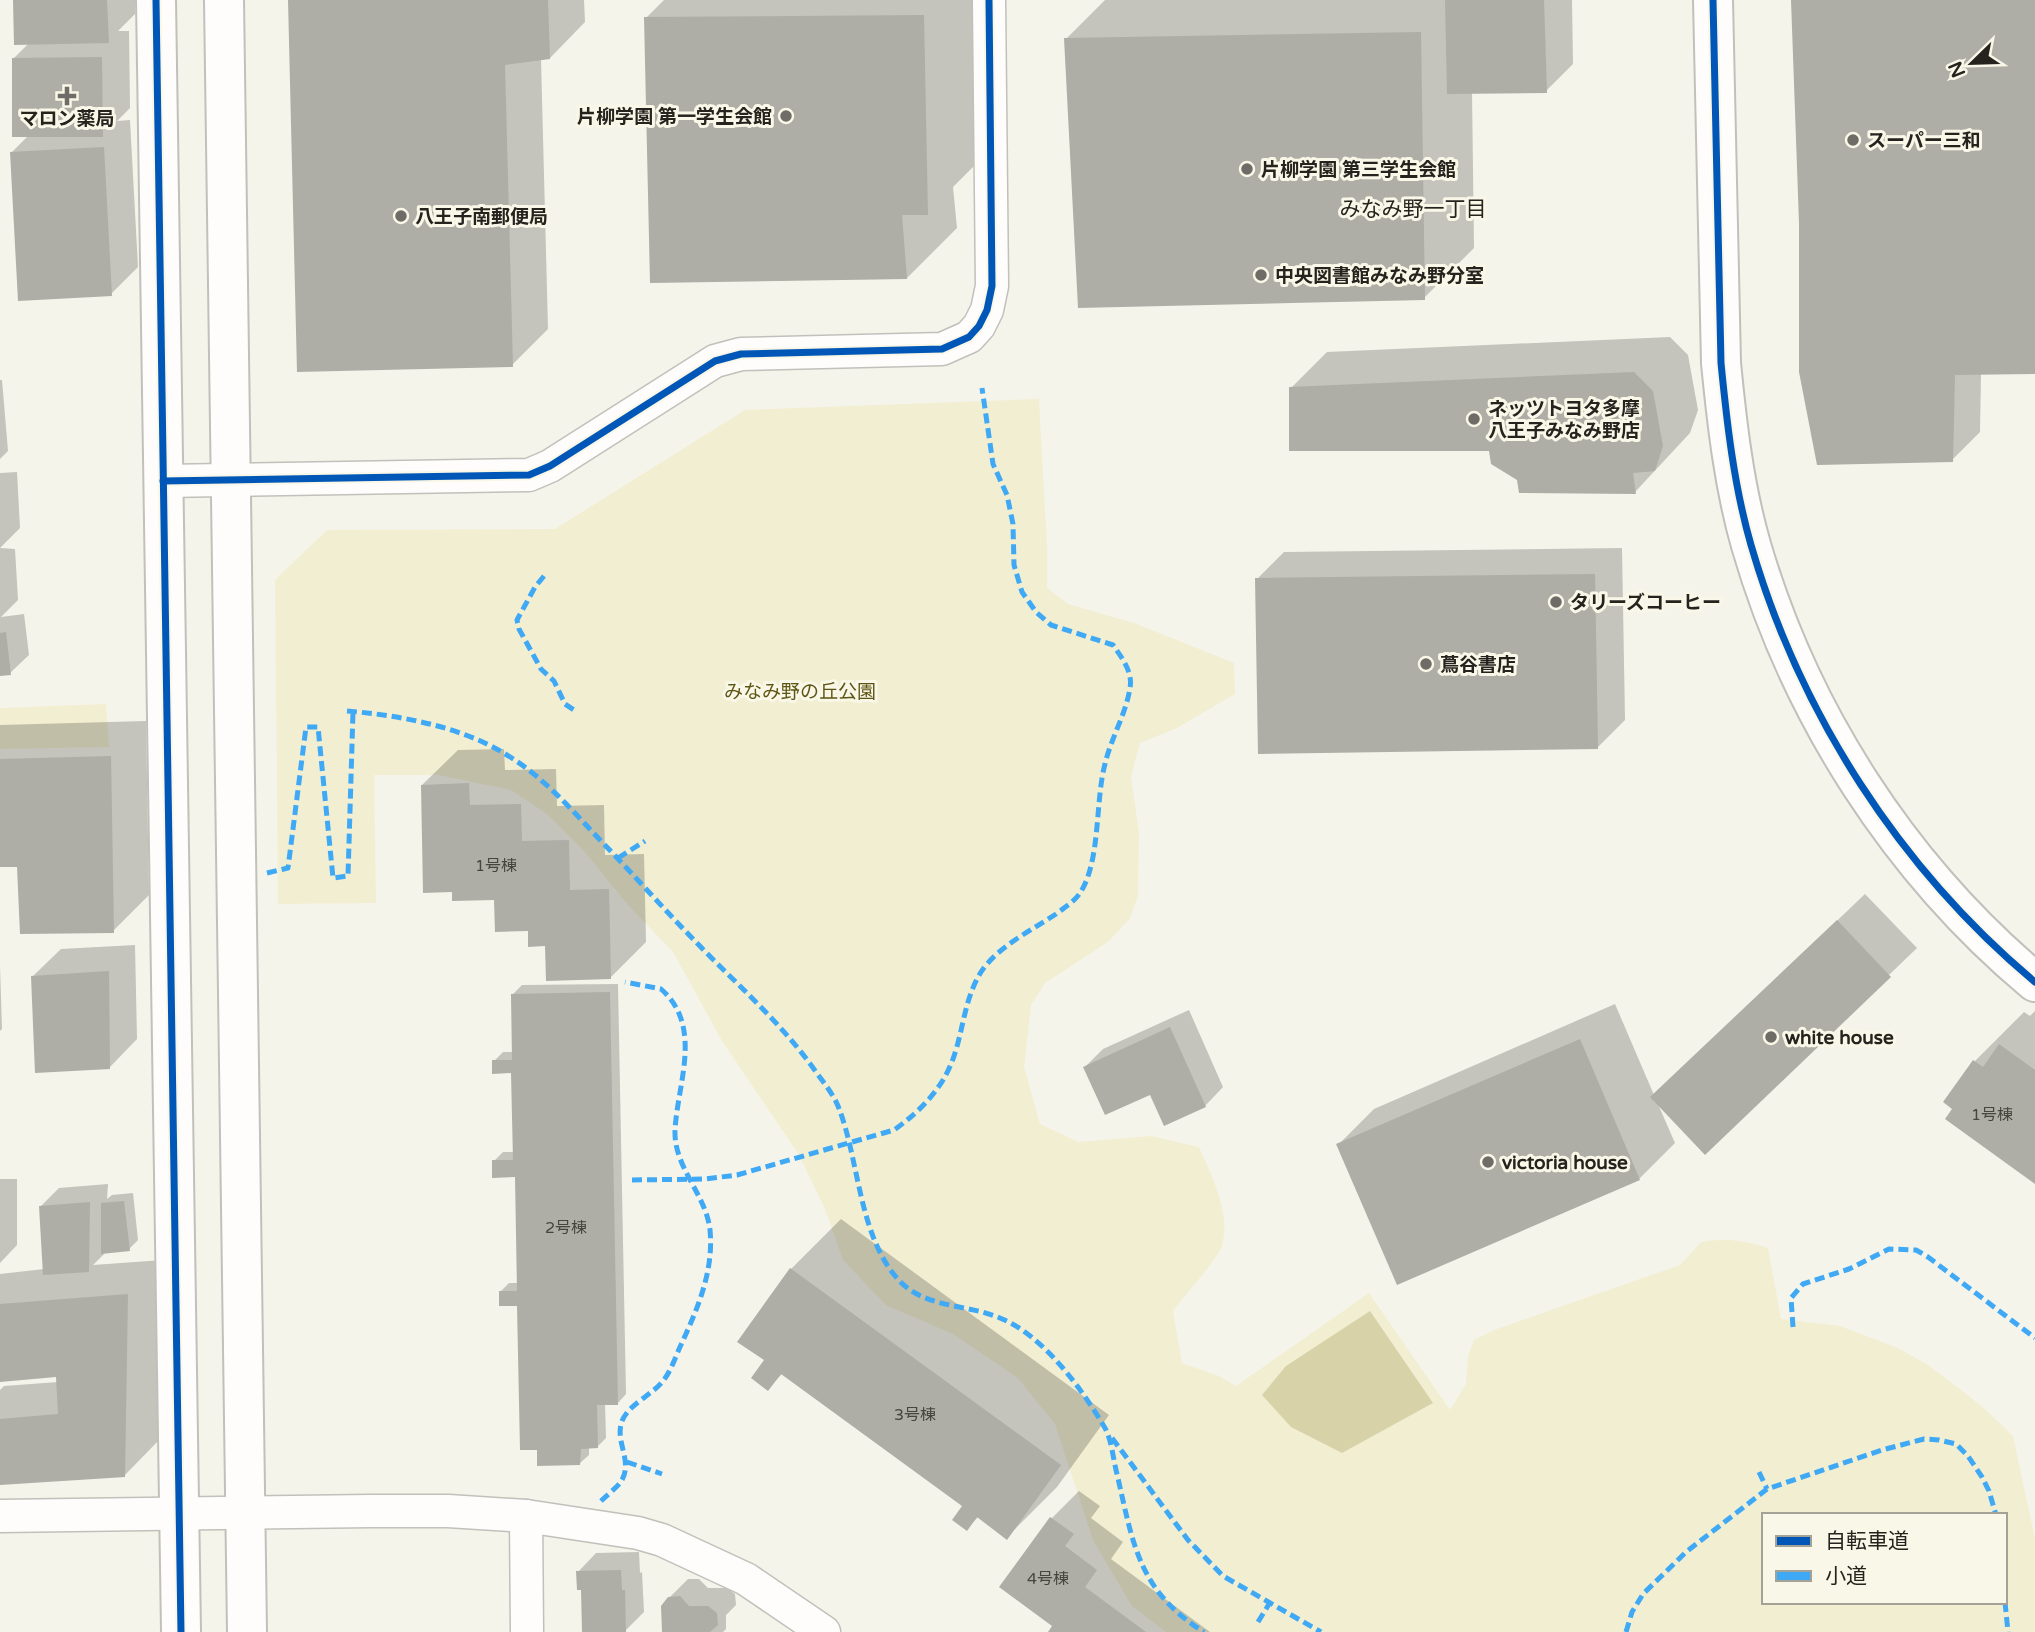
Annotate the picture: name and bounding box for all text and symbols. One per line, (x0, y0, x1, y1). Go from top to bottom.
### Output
north arrow (1937, 28, 2007, 98)
text: N (1944, 58, 1970, 81)
marker: マロン薬局 (59, 88, 75, 104)
place label: 片柳学園 第一学生会館 (577, 106, 772, 128)
place label: マロン薬局 (19, 108, 115, 130)
marker: 片柳学園 第一学生会館 (778, 108, 794, 124)
place label: スーパー三和 (1867, 130, 1981, 152)
marker: スーパー三和 (1845, 132, 1861, 148)
place label: 片柳学園 第三学生会館 (1261, 159, 1456, 181)
marker: 片柳学園 第三学生会館 (1239, 161, 1255, 177)
district label: みなみ野一丁目 (1340, 197, 1487, 222)
place label: 八王子南郵便局 (415, 206, 548, 228)
marker: 八王子南郵便局 (393, 208, 409, 224)
place label: 中央図書館みなみ野分室 (1275, 265, 1484, 287)
marker: 中央図書館みなみ野分室 (1253, 267, 1269, 283)
place label: ネッツトヨタ多摩 八王子みなみ野店 (1488, 398, 1640, 442)
marker: ネッツトヨタ多摩 八王子みなみ野店 (1466, 411, 1482, 427)
place label: タリーズコーヒー (1570, 592, 1721, 614)
marker: タリーズコーヒー (1548, 594, 1564, 610)
place label: 蔦谷書店 (1440, 654, 1516, 676)
marker: 蔦谷書店 (1418, 656, 1434, 672)
park label: みなみ野の丘公園 (724, 681, 876, 703)
house number: 1号棟 (475, 856, 517, 876)
place label: white house (1785, 1027, 1894, 1049)
marker: white house (1763, 1029, 1779, 1045)
house number: 1号棟 (1971, 1105, 2013, 1125)
place label: victoria house (1502, 1152, 1628, 1174)
marker: victoria house (1480, 1154, 1496, 1170)
house number: 2号棟 (545, 1218, 587, 1238)
house number: 3号棟 (894, 1405, 936, 1425)
legend (1762, 1513, 2007, 1604)
text: 自転車道 (1825, 1529, 1909, 1554)
text: 小道 (1825, 1564, 1867, 1589)
house number: 4号棟 (1027, 1569, 1069, 1589)

